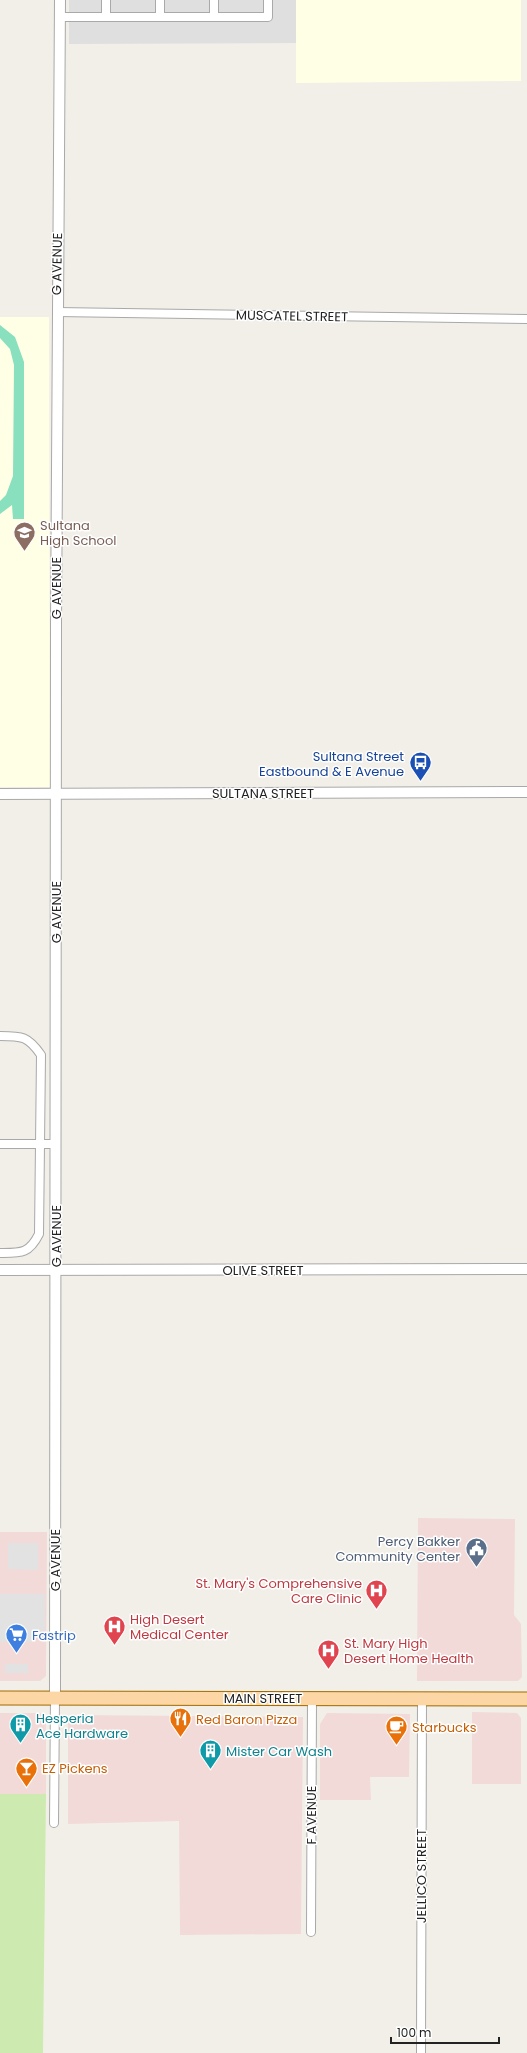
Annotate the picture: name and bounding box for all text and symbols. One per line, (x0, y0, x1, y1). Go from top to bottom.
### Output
street label: G AVENUE (47, 233, 67, 295)
street label: MUSCATEL STREET (236, 306, 348, 326)
place label: Sultana High School (40, 516, 116, 550)
school or university icon: Sultana High School (12, 519, 38, 552)
street label: G AVENUE (47, 557, 66, 619)
place label: Sultana Street Eastbound & E Avenue (259, 747, 404, 781)
bus stop icon: Sultana Street Eastbound & E Avenue (407, 750, 433, 783)
street label: SULTANA STREET (212, 784, 314, 803)
street label: G AVENUE (47, 881, 66, 943)
street label: G AVENUE (47, 1205, 66, 1267)
street label: OLIVE STREET (223, 1261, 303, 1280)
street label: G AVENUE (46, 1529, 65, 1591)
place label: Percy Bakker Community Center (335, 1532, 460, 1566)
public building icon: Percy Bakker Community Center (463, 1535, 489, 1568)
place label: St. Mary's Comprehensive Care Clinic (195, 1574, 362, 1608)
hospital icon: St. Mary's Comprehensive Care Clinic (364, 1577, 390, 1610)
place label: High Desert Medical Center (130, 1610, 229, 1644)
hospital icon: High Desert Medical Center (102, 1613, 128, 1646)
supermarket icon: Fastrip (3, 1622, 29, 1655)
place label: Fastrip (32, 1626, 76, 1645)
place label: St. Mary High Desert Home Health (344, 1634, 473, 1668)
hospital icon: St. Mary High Desert Home Health (315, 1637, 341, 1670)
street label: MAIN STREET (224, 1689, 302, 1708)
restaurant icon: Red Baron Pizza (167, 1706, 193, 1739)
place label: Hesperia Ace Hardware (36, 1709, 128, 1743)
place label: Red Baron Pizza (196, 1710, 297, 1729)
building icon: Hesperia Ace Hardware (7, 1712, 33, 1745)
cafe icon: Starbucks (383, 1714, 409, 1747)
place label: Starbucks (412, 1718, 477, 1737)
building icon: Mister Car Wash (197, 1738, 223, 1771)
place label: Mister Car Wash (226, 1742, 332, 1761)
bar icon: EZ Pickens (13, 1755, 39, 1788)
place label: EZ Pickens (42, 1759, 108, 1778)
street label: F AVENUE (302, 1786, 321, 1844)
street label: JELLICO STREET (412, 1829, 431, 1923)
scale bar (391, 2019, 499, 2045)
text: 100 m (397, 2024, 431, 2041)

